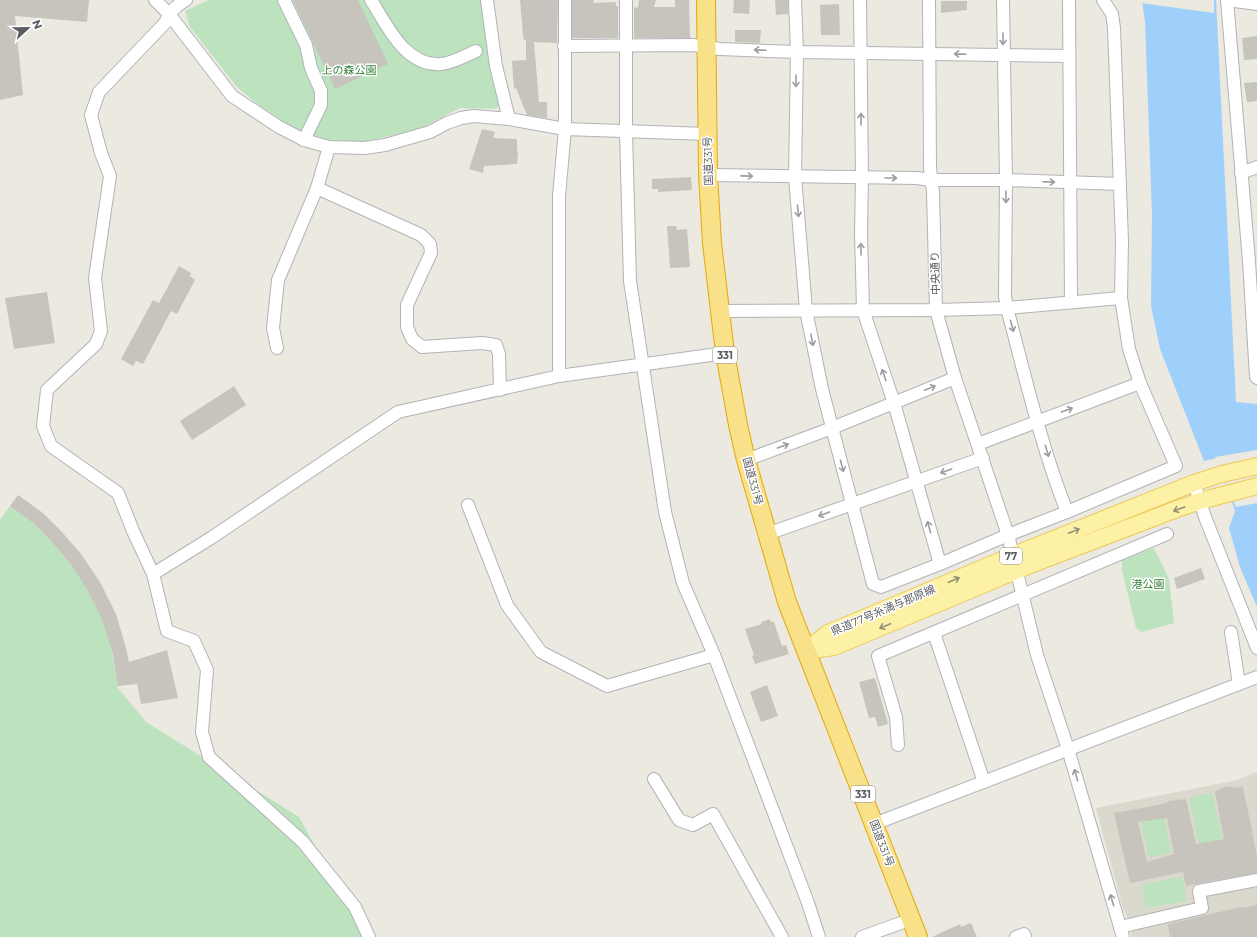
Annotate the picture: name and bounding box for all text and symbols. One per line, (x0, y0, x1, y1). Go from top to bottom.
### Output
north arrow (8, 8, 48, 48)
text: N (29, 18, 45, 31)
one-way arrow (999, 32, 1007, 45)
one-way arrow (754, 46, 767, 54)
one-way arrow (954, 51, 967, 58)
park label: 上の森公園 (322, 63, 377, 77)
one-way arrow (792, 74, 800, 87)
one-way arrow (857, 113, 865, 126)
street label: 国道331号 (700, 136, 716, 186)
one-way arrow (740, 172, 753, 180)
one-way arrow (884, 174, 897, 182)
one-way arrow (1042, 178, 1055, 186)
one-way arrow (1002, 190, 1010, 203)
one-way arrow (794, 204, 801, 217)
one-way arrow (858, 243, 865, 256)
street label: 中央通り (928, 251, 942, 295)
one-way arrow (1008, 319, 1016, 332)
one-way arrow (808, 333, 816, 346)
road number: 331 (713, 347, 737, 363)
one-way arrow (880, 369, 888, 381)
one-way arrow (923, 384, 935, 392)
one-way arrow (1060, 406, 1072, 414)
one-way arrow (776, 442, 789, 449)
one-way arrow (1044, 445, 1051, 458)
street label: 国道331号 (740, 455, 766, 507)
one-way arrow (839, 460, 846, 473)
one-way arrow (940, 468, 953, 475)
one-way arrow (1173, 505, 1185, 513)
one-way arrow (817, 511, 830, 518)
one-way arrow (925, 520, 932, 533)
one-way arrow (1068, 526, 1080, 534)
road number: 77 (1000, 548, 1022, 564)
one-way arrow (948, 576, 960, 584)
park label: 港公園 (1132, 577, 1165, 591)
street label: 県道77号糸満与那原線 (829, 582, 937, 638)
one-way arrow (879, 623, 891, 630)
one-way arrow (1072, 768, 1079, 781)
road number: 331 (851, 786, 875, 802)
street label: 国道331号 (867, 817, 897, 869)
one-way arrow (1108, 893, 1115, 906)

